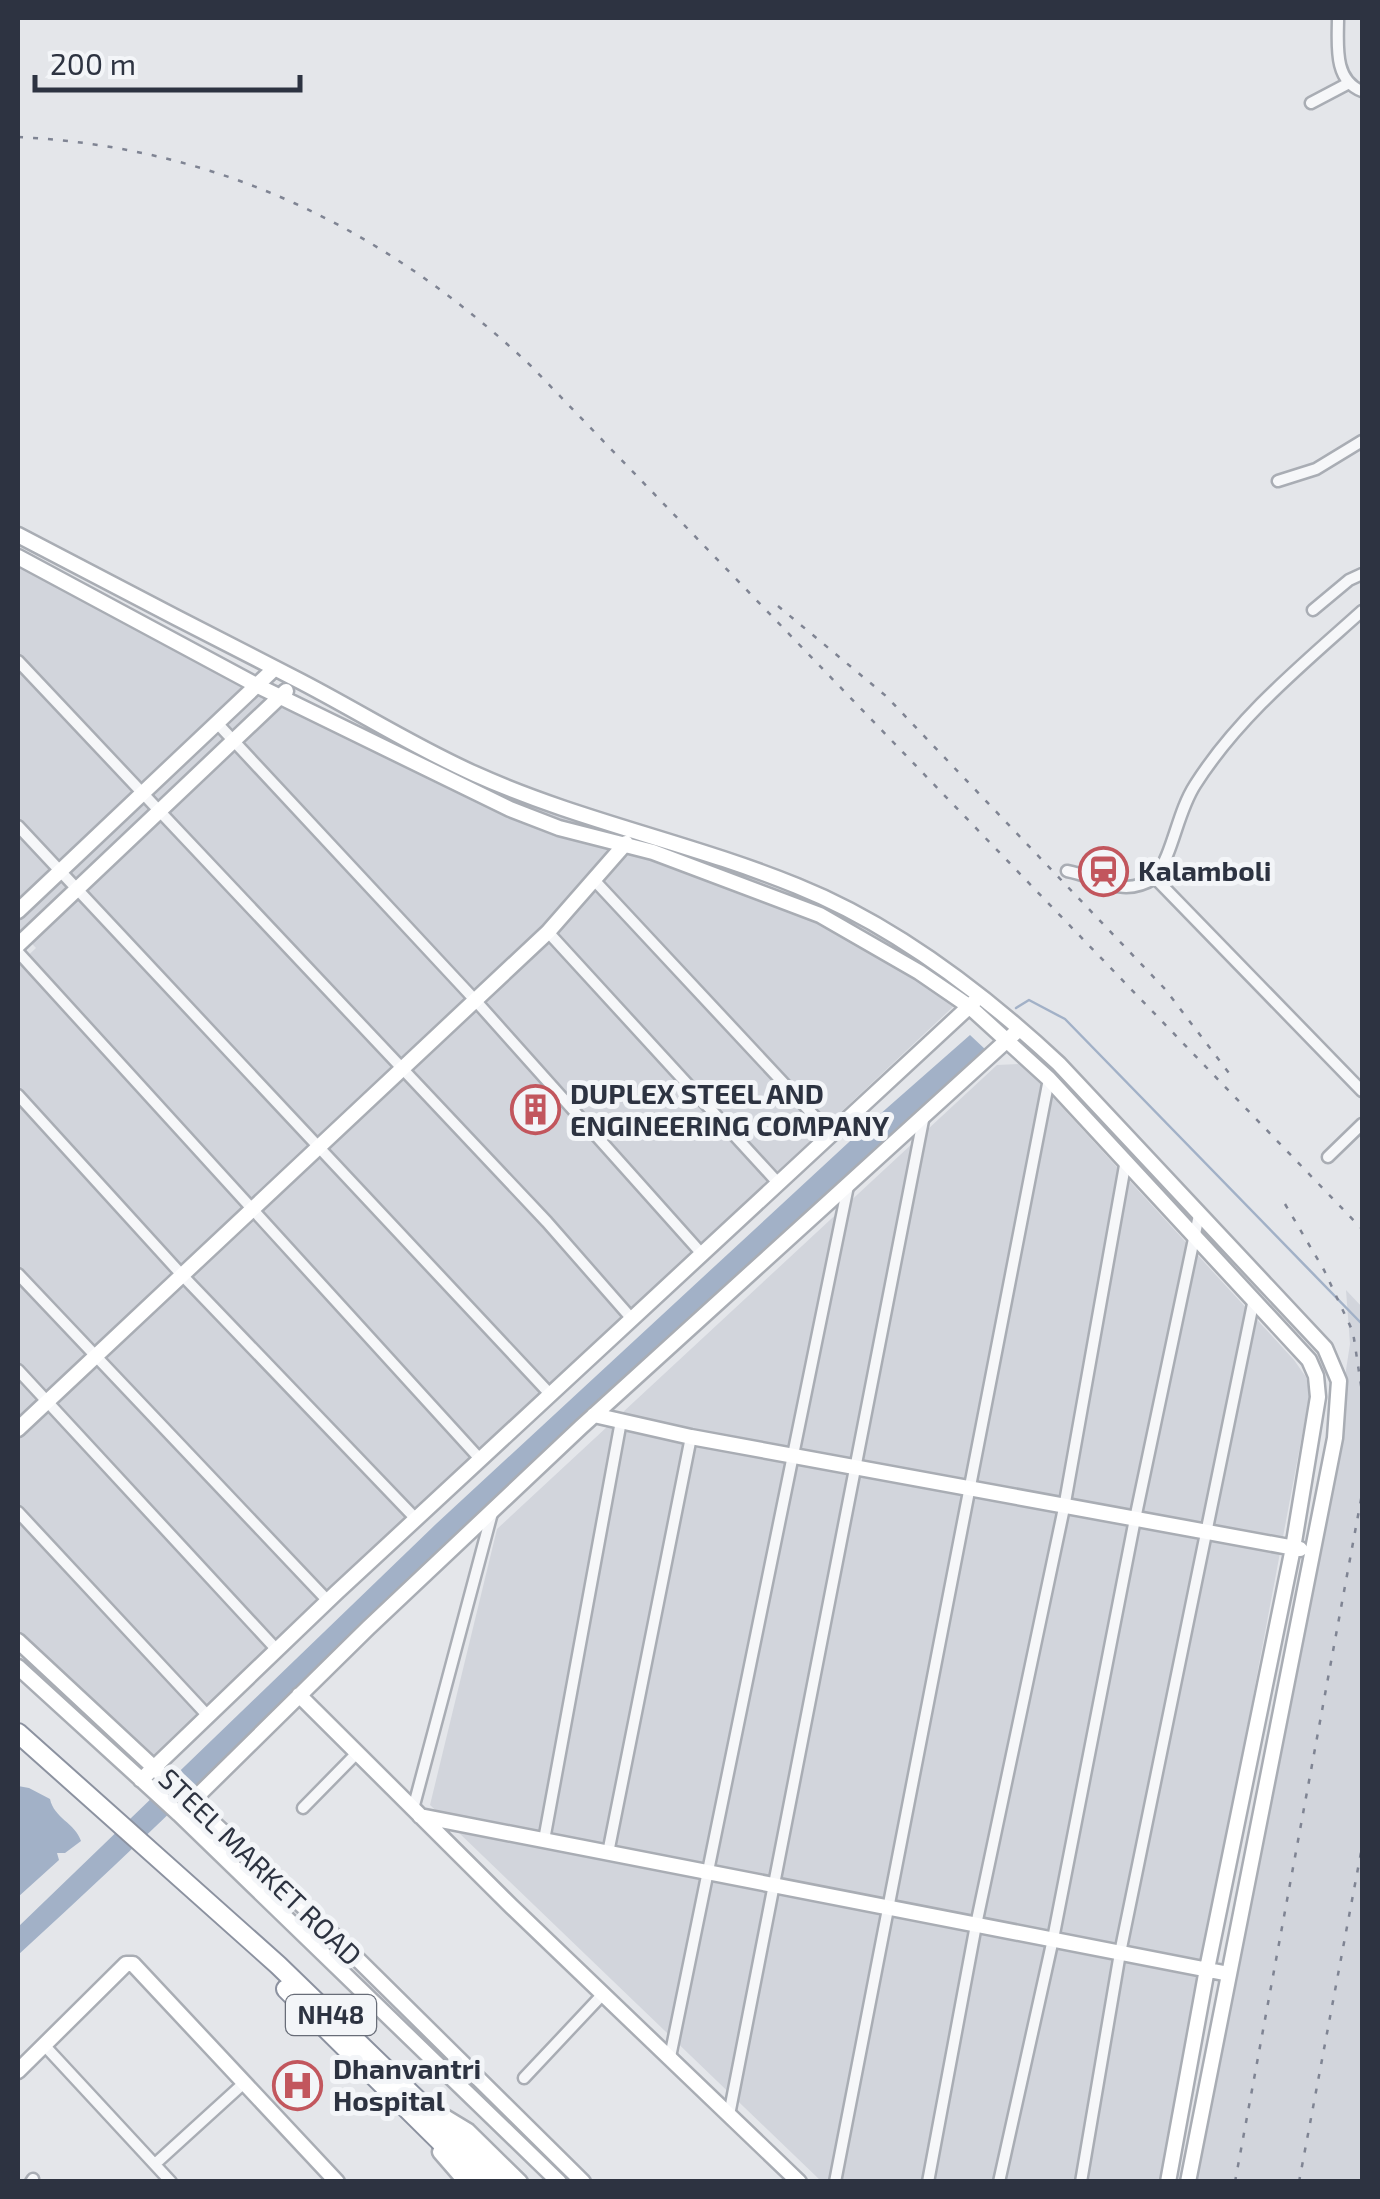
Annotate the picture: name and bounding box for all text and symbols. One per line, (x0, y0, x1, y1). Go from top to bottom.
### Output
scale bar (35, 30, 300, 92)
text: 200 m (50, 45, 136, 81)
station icon: Kalamboli (1077, 845, 1129, 897)
place label: Kalamboli (1138, 853, 1272, 887)
place label: DUPLEX STEEL AND ENGINEERING COMPANY (570, 1076, 890, 1142)
building icon: DUPLEX STEEL AND ENGINEERING COMPANY (509, 1084, 561, 1136)
street label: STEEL MARKET ROAD (152, 1761, 369, 1972)
road number: NH48 (286, 1995, 376, 2035)
place label: Dhanvantri Hospital (333, 2051, 481, 2117)
hospital icon: Dhanvantri Hospital (272, 2059, 324, 2111)

